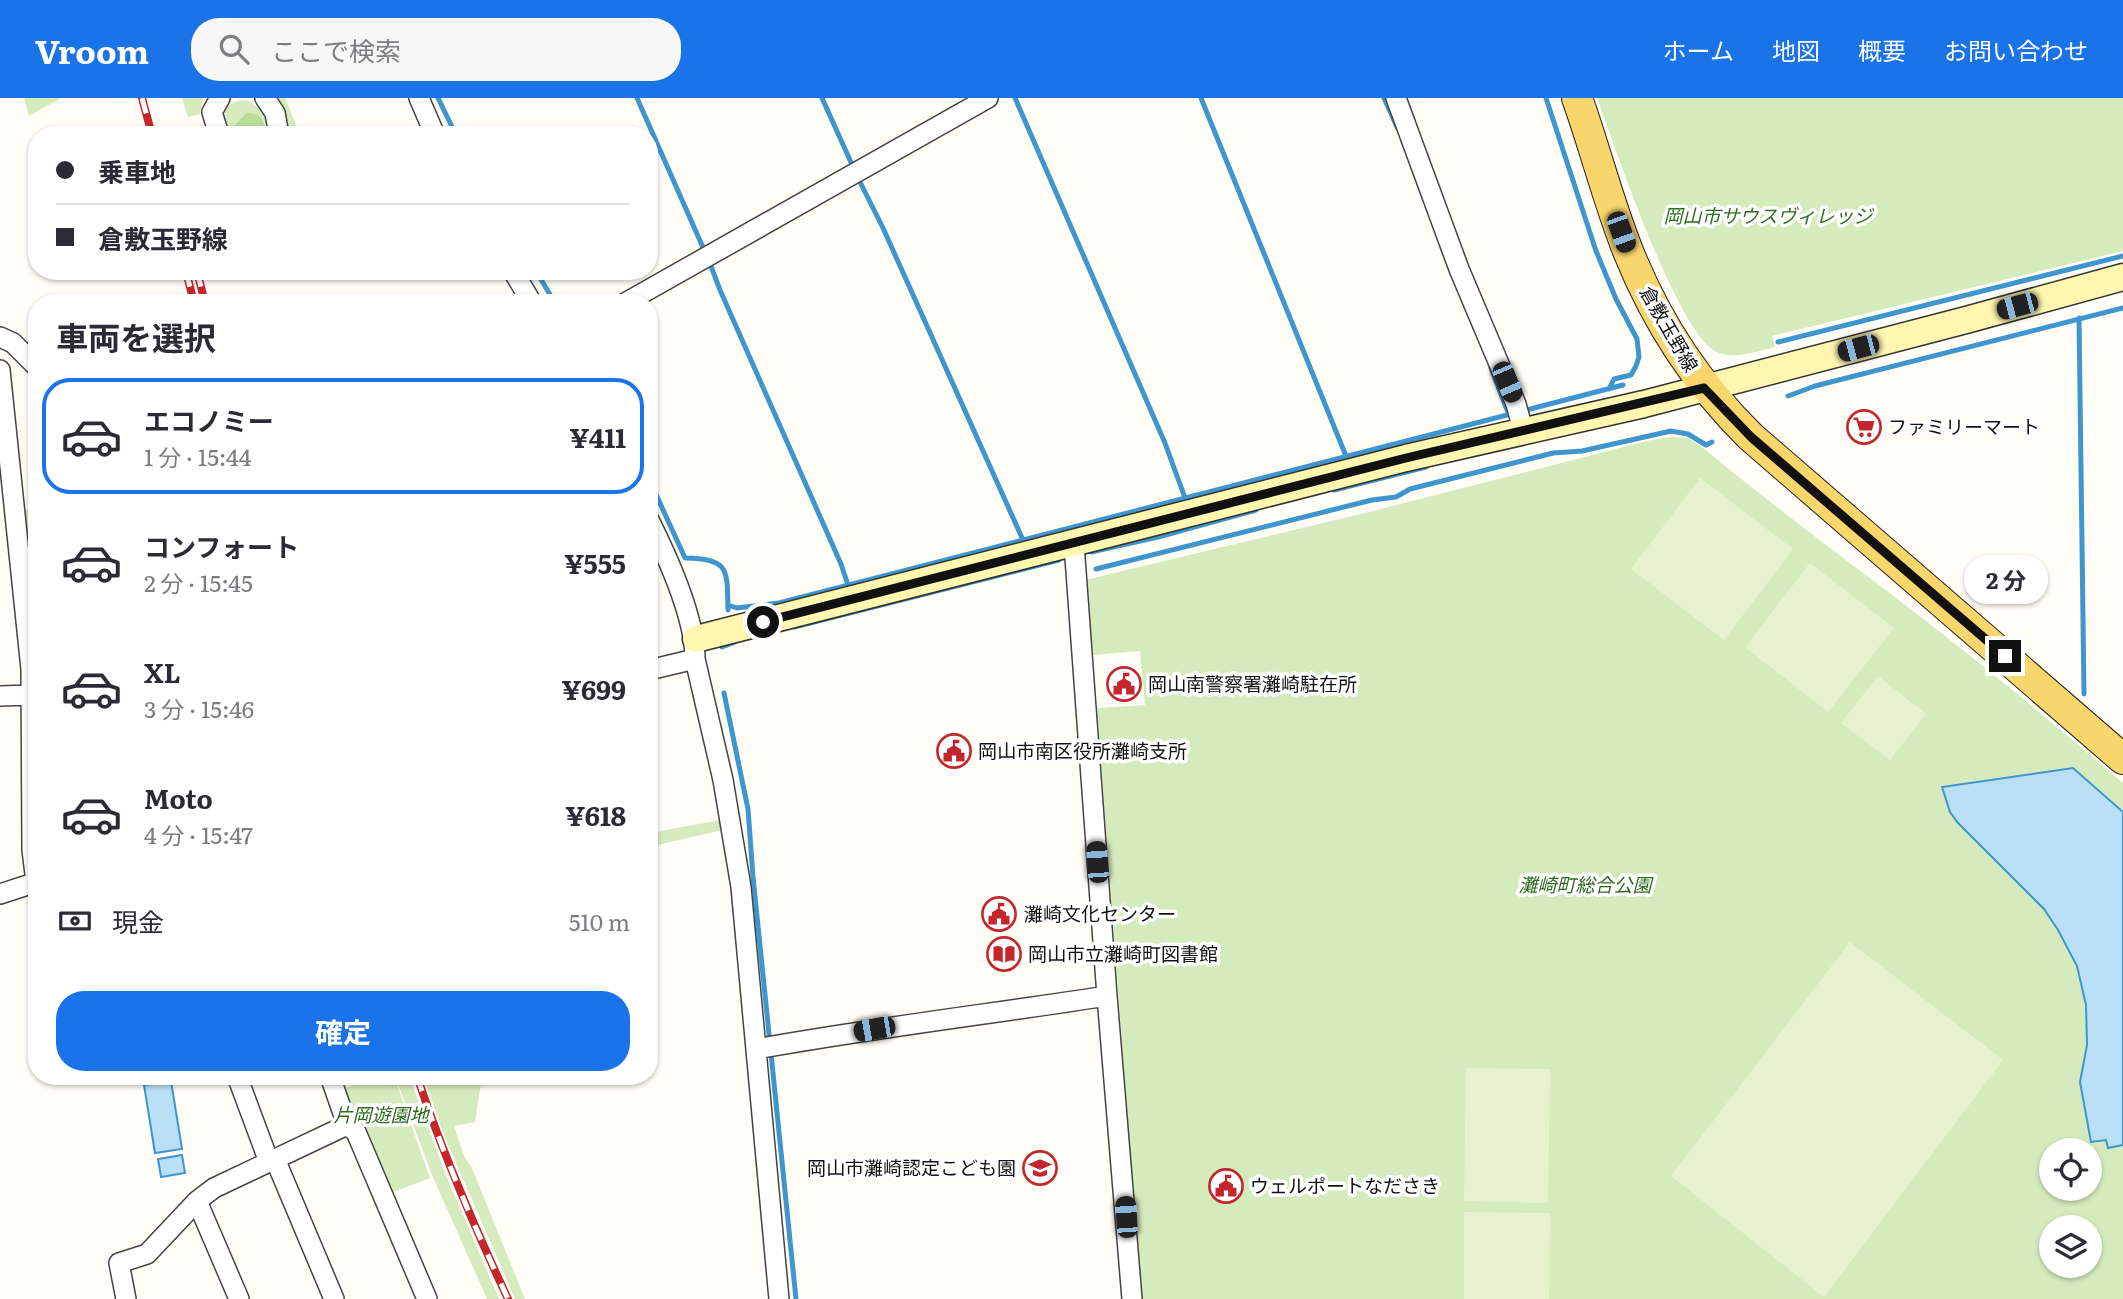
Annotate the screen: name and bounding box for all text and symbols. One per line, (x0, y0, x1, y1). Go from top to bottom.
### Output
search box (191, 18, 681, 81)
text: Vroom (35, 25, 149, 74)
icon: search (215, 30, 253, 68)
text: ここで検索 (271, 30, 401, 69)
text: ホーム (1663, 32, 1734, 67)
text: 地図 (1772, 32, 1820, 67)
text: 概要 (1858, 32, 1906, 67)
text: お問い合わせ (1944, 32, 2088, 67)
text: 乗車地 (98, 151, 176, 190)
park label: 岡山市サウスヴィレッジ (1663, 201, 1874, 229)
car (1604, 209, 1639, 255)
text: 倉敷玉野線 (98, 218, 228, 257)
street label: 倉敷玉野線 (1634, 280, 1706, 377)
car (1994, 290, 2041, 322)
text: 車両を選択 (56, 312, 216, 360)
car (1835, 332, 1882, 364)
car (1490, 359, 1525, 405)
text: エコノミー (144, 400, 274, 439)
icon: car (60, 405, 123, 468)
supermarket icon: ファミリーマート (1845, 408, 1883, 446)
place label: ファミリーマート (1888, 412, 2040, 440)
text: ¥411 (569, 417, 626, 456)
text: 1 分 · 15:44 (144, 439, 251, 473)
text: コンフォート (144, 526, 299, 565)
icon: car (60, 531, 123, 594)
text: ¥555 (564, 543, 626, 582)
callout: 2 分 (1963, 554, 2047, 603)
text: 2 分 (1986, 562, 2026, 596)
text: 2 分 · 15:45 (144, 565, 253, 599)
route start (747, 606, 779, 638)
route end (1989, 640, 2021, 672)
text: XL (144, 652, 181, 691)
icon: car (60, 657, 123, 720)
public building icon: 岡山南警察署灘崎駐在所 (1105, 665, 1143, 703)
text: ¥699 (562, 669, 626, 708)
place label: 岡山南警察署灘崎駐在所 (1148, 669, 1357, 697)
text: 3 分 · 15:46 (144, 691, 254, 725)
public building icon: 岡山市南区役所灘崎支所 (935, 732, 973, 770)
place label: 岡山市南区役所灘崎支所 (978, 736, 1187, 764)
text: Moto (144, 778, 213, 817)
icon: car (60, 783, 123, 846)
text: ¥618 (565, 795, 626, 834)
text: 4 分 · 15:47 (144, 817, 253, 851)
car (1086, 840, 1109, 884)
park label: 灘崎町総合公園 (1518, 870, 1654, 898)
public building icon: 灘崎文化センター (980, 895, 1018, 933)
place label: 灘崎文化センター (1024, 899, 1176, 927)
text: 現金 (112, 901, 164, 940)
icon: cash (56, 902, 94, 940)
text: 510 m (569, 904, 630, 938)
library icon: 岡山市立灘崎町図書館 (985, 935, 1023, 973)
place label: 岡山市立灘崎町図書館 (1028, 939, 1218, 967)
button: 確定 (56, 991, 630, 1071)
car (852, 1015, 897, 1043)
park label: 片岡遊園地 (333, 1100, 430, 1128)
map controls (2039, 1138, 2102, 1278)
button: locate (2039, 1138, 2102, 1201)
school or university icon: 岡山市灘崎認定こども園 (1021, 1149, 1059, 1187)
place label: 岡山市灘崎認定こども園 (807, 1153, 1016, 1181)
public building icon: ウェルポートなださき (1207, 1167, 1245, 1205)
place label: ウェルポートなださき (1250, 1171, 1440, 1199)
car (1115, 1195, 1138, 1239)
button: layers (2039, 1215, 2102, 1278)

